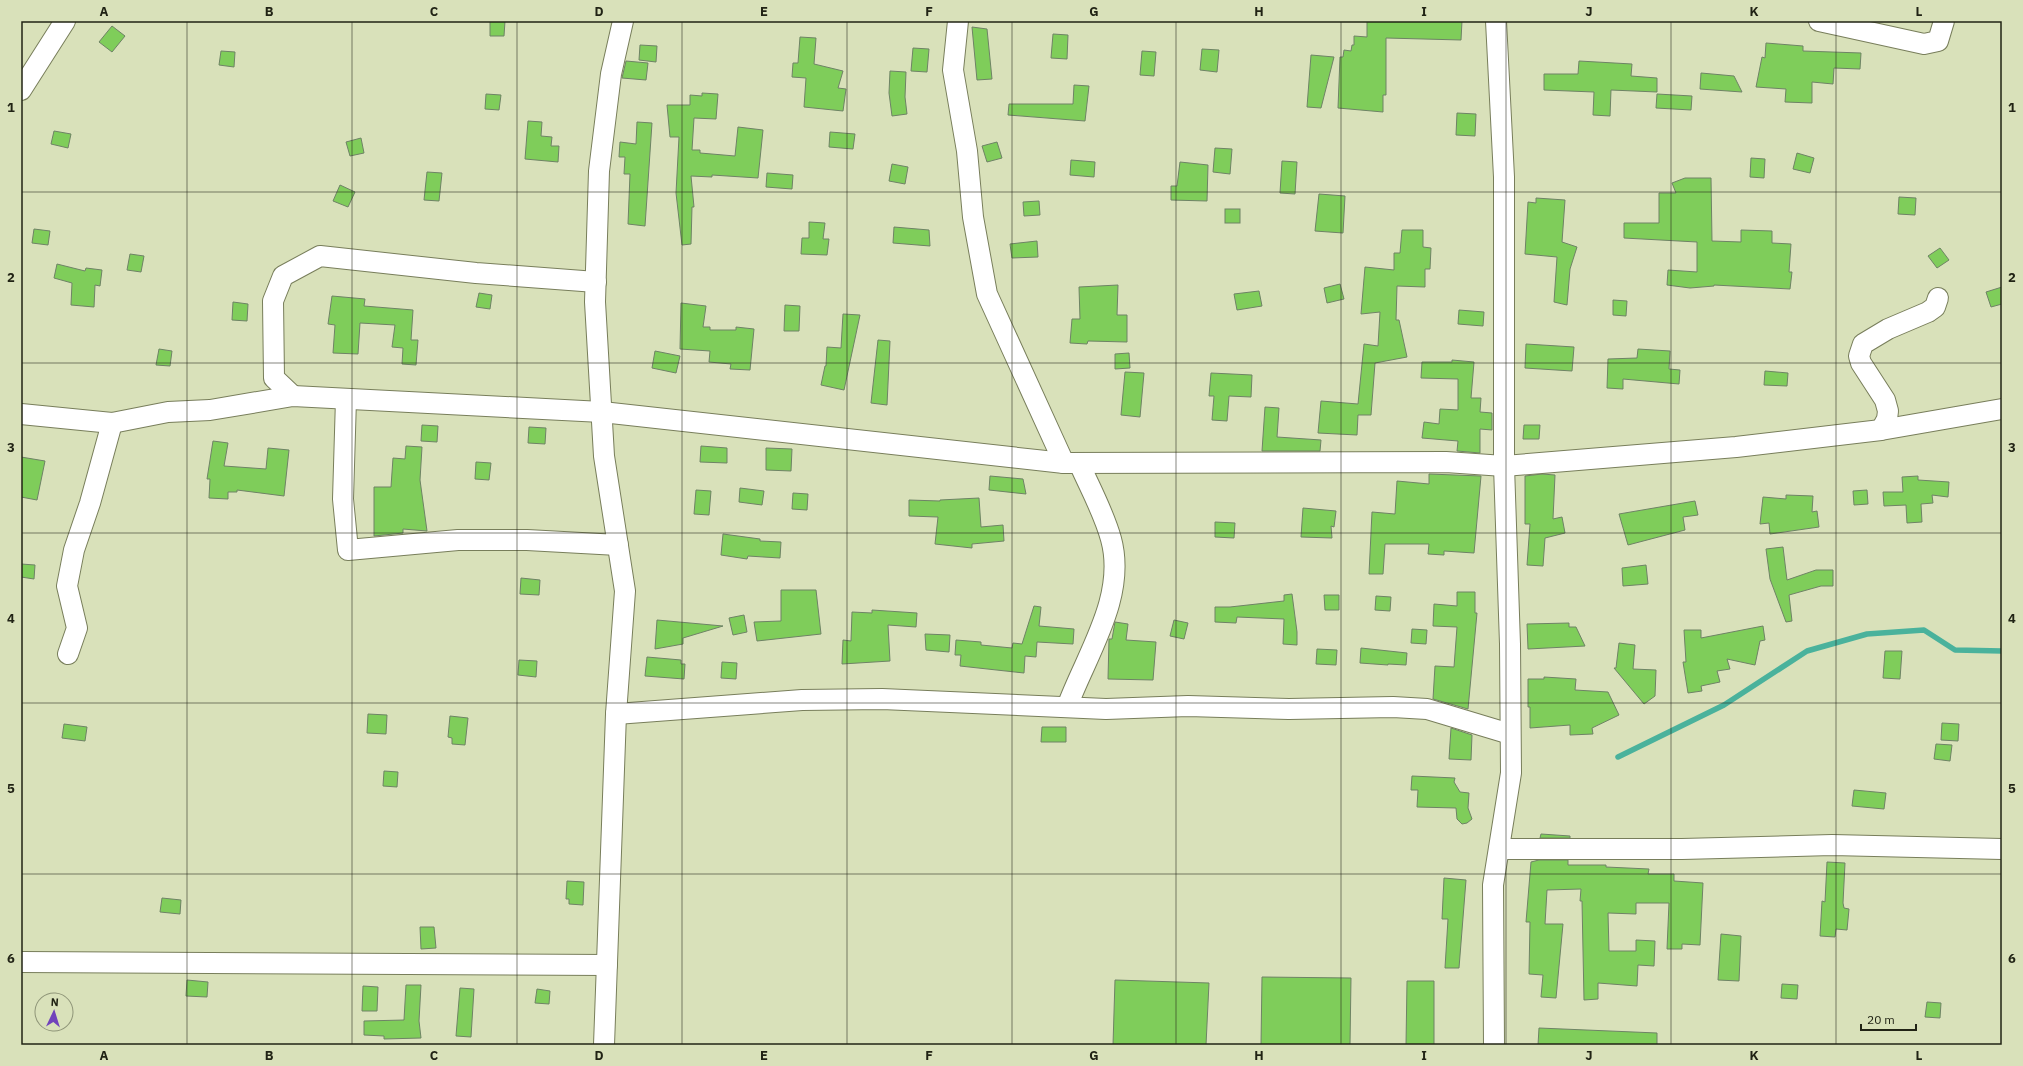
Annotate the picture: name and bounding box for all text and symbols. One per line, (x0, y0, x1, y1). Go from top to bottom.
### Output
text: A (100, 3, 109, 20)
text: B (265, 3, 274, 20)
text: C (430, 3, 439, 20)
text: D (594, 3, 604, 20)
text: E (760, 3, 768, 20)
text: F (925, 3, 933, 20)
text: G (1089, 3, 1099, 20)
text: H (1254, 3, 1264, 20)
text: I (1421, 3, 1427, 20)
text: J (1585, 3, 1593, 20)
text: K (1749, 3, 1759, 20)
text: L (1916, 3, 1923, 20)
text: 1 (7, 99, 15, 116)
text: 1 (2008, 99, 2016, 116)
text: 2 (7, 269, 15, 286)
text: 2 (2008, 269, 2016, 286)
text: 3 (7, 439, 15, 456)
text: 3 (2008, 439, 2016, 456)
text: 4 (7, 610, 15, 627)
text: 4 (2008, 610, 2016, 627)
text: 5 (7, 780, 15, 797)
text: 5 (2008, 780, 2016, 797)
text: 6 (7, 950, 15, 967)
text: 6 (2008, 950, 2016, 967)
north arrow (34, 992, 74, 1032)
text: N (50, 995, 59, 1009)
scale bar (1861, 1006, 1916, 1032)
text: 20 m (1867, 1012, 1895, 1027)
text: A (100, 1047, 109, 1064)
text: B (265, 1047, 274, 1064)
text: C (430, 1047, 439, 1064)
text: D (594, 1047, 604, 1064)
text: E (760, 1047, 768, 1064)
text: F (925, 1047, 933, 1064)
text: G (1089, 1047, 1099, 1064)
text: H (1254, 1047, 1264, 1064)
text: I (1421, 1047, 1427, 1064)
text: J (1585, 1047, 1593, 1064)
text: K (1749, 1047, 1759, 1064)
text: L (1916, 1047, 1923, 1064)

